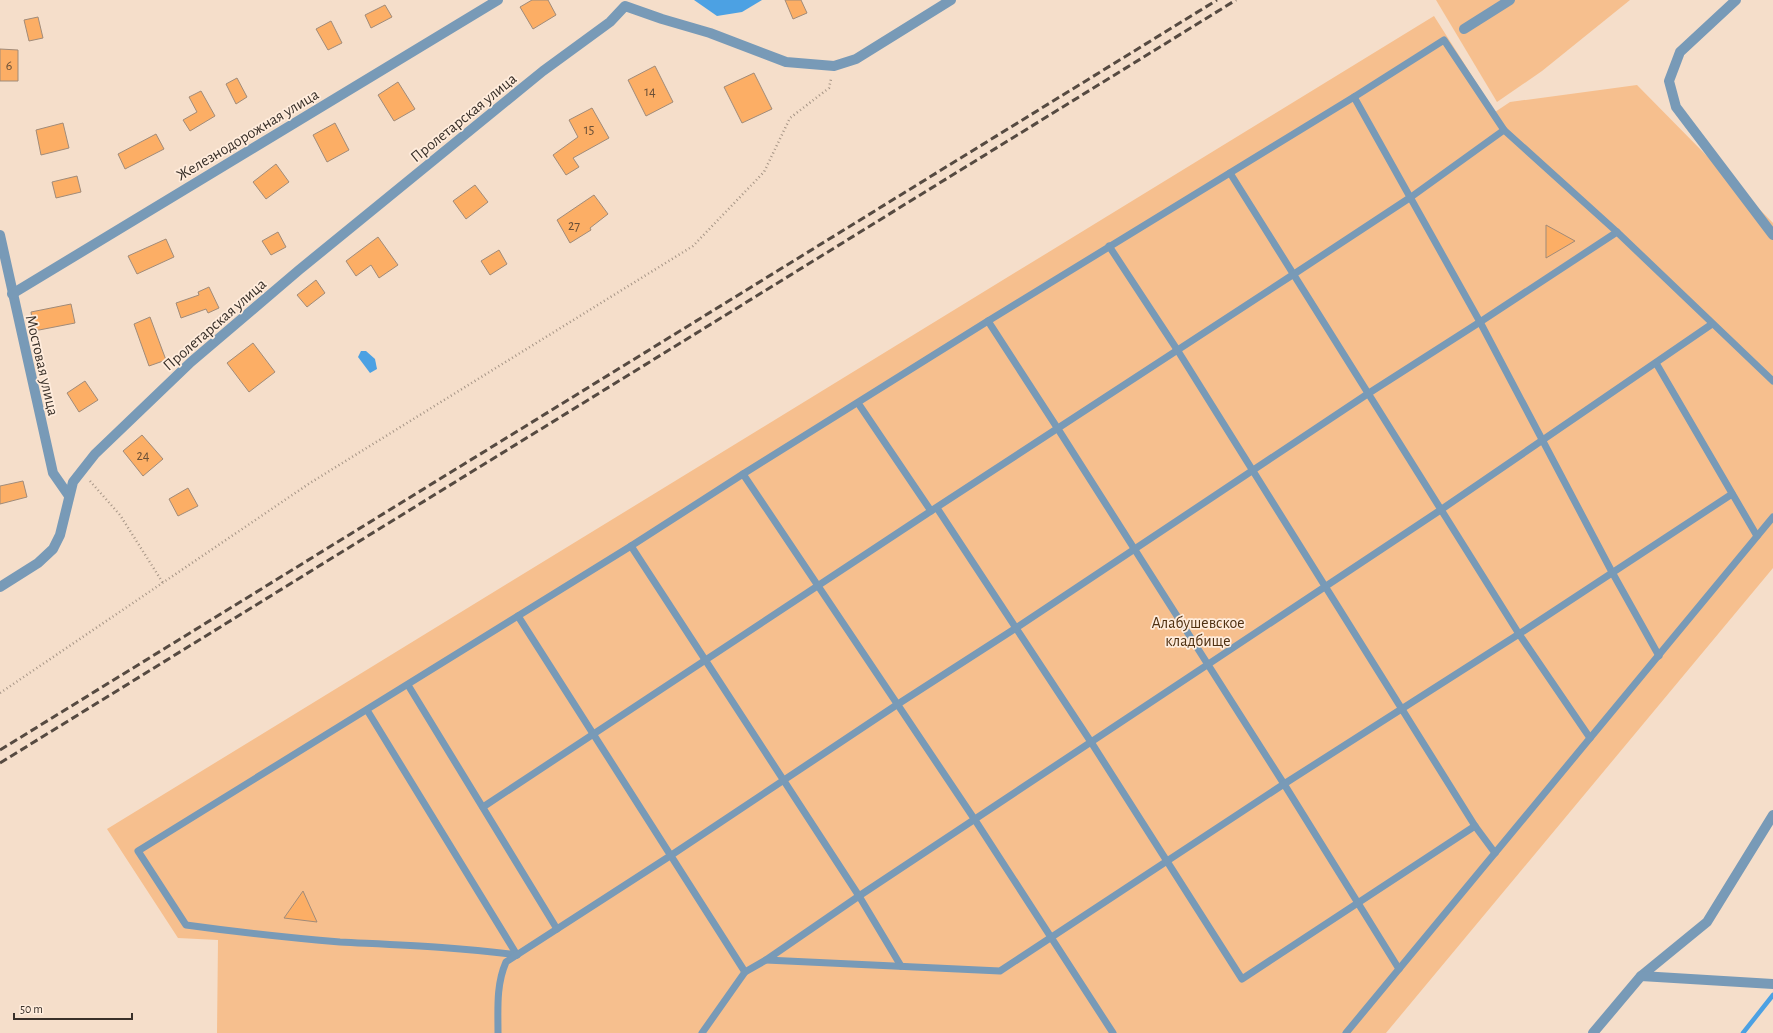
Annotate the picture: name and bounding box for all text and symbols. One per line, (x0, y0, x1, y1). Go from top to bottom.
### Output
house number: 6 (6, 59, 12, 73)
street label: Пролетарская улица (408, 70, 520, 166)
house number: 14 (644, 85, 656, 99)
street label: Железнодорожная улица (174, 86, 322, 185)
house number: 15 (584, 123, 594, 137)
house number: 27 (568, 219, 580, 233)
street label: Пролетарская улица (160, 276, 270, 375)
street label: Мостовая улица (22, 313, 61, 417)
house number: 24 (136, 449, 150, 463)
park label: Алабушевское кладбище (1151, 615, 1245, 649)
scale bar (14, 995, 132, 1021)
text: 50 m (20, 1003, 43, 1015)

